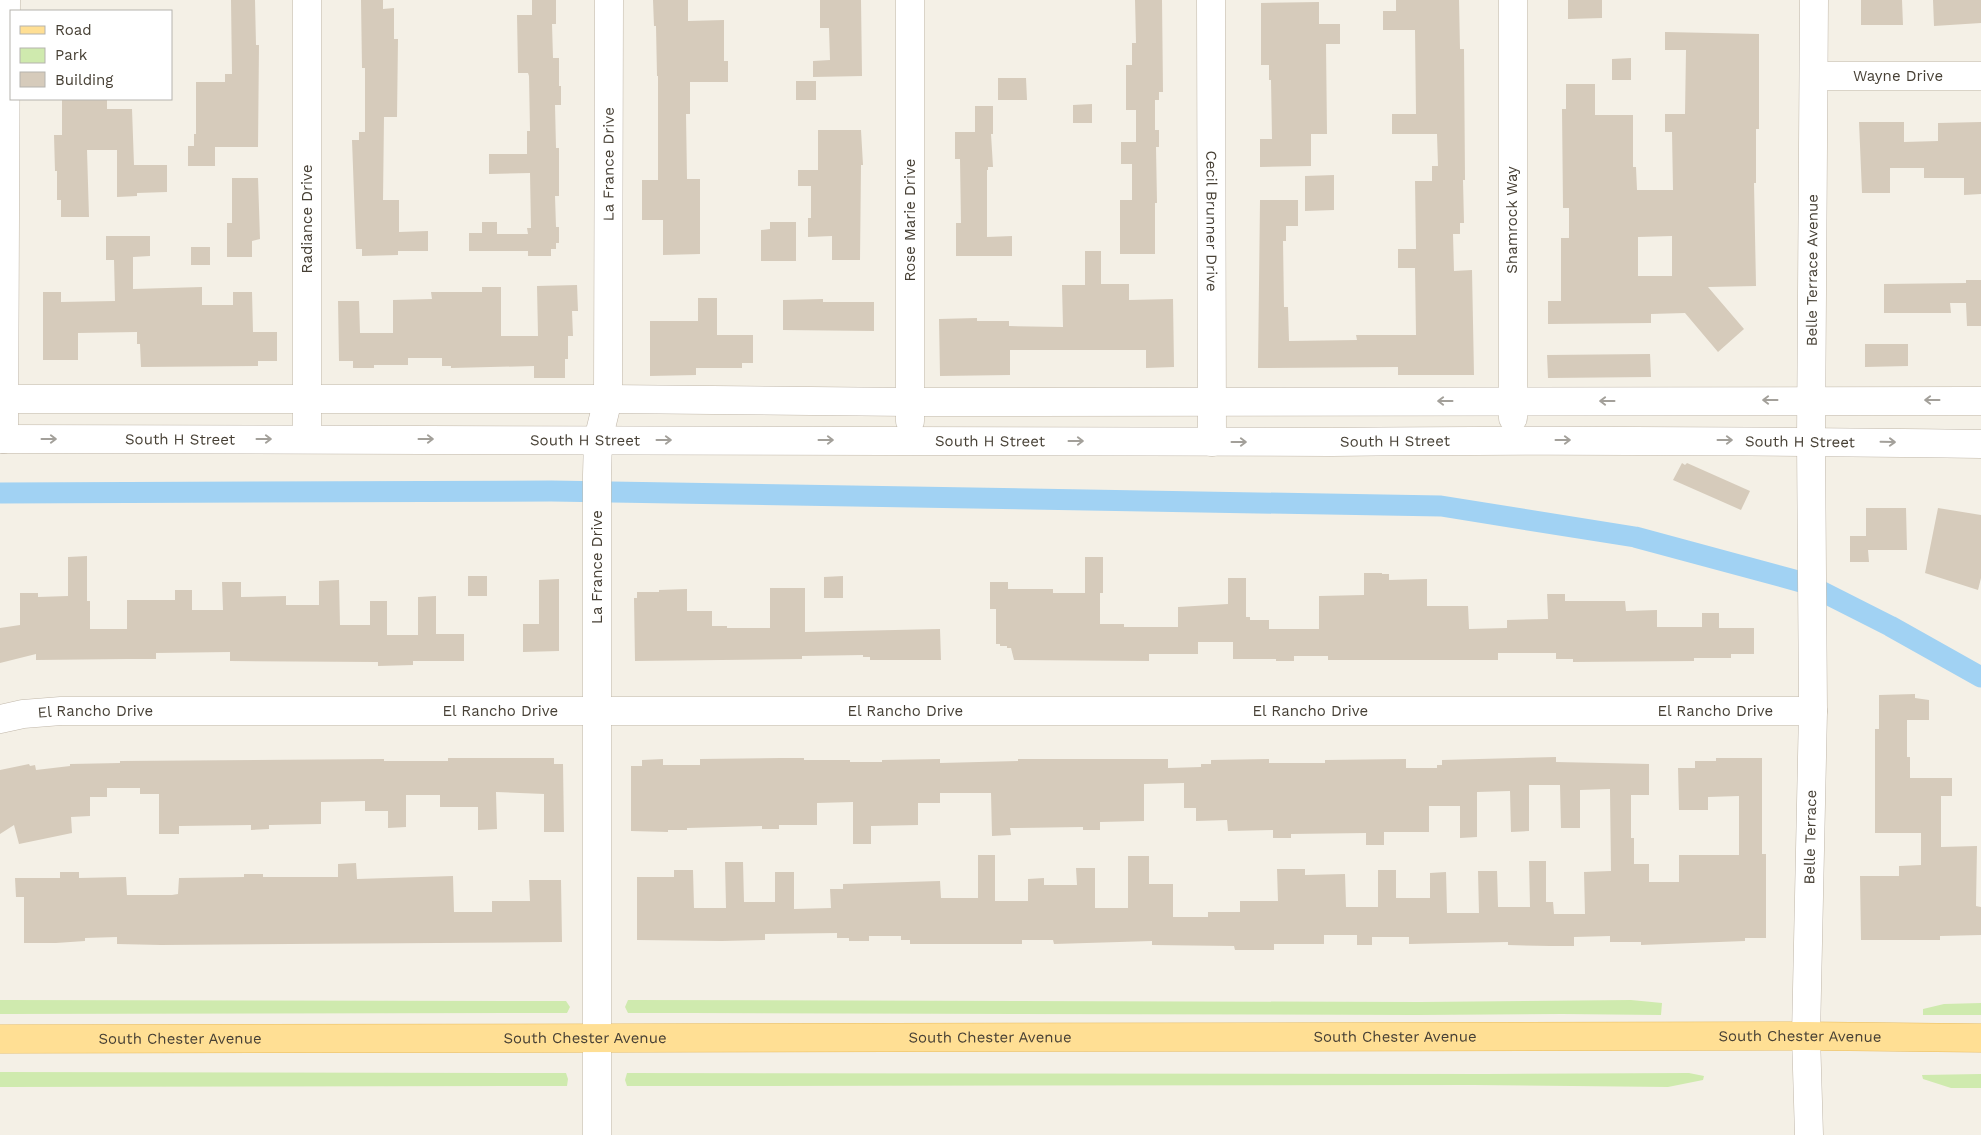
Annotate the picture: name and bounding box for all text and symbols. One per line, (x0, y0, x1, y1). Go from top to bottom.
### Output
legend (10, 10, 172, 100)
text: Road (55, 21, 92, 39)
text: Park (55, 46, 88, 64)
street label: Wayne Drive (1853, 67, 1943, 85)
text: Building (55, 71, 113, 89)
street label: La France Drive (599, 107, 618, 221)
street label: Cecil Brunner Drive (1202, 150, 1221, 292)
street label: Rose Marie Drive (901, 159, 919, 281)
street label: Radiance Drive (298, 164, 316, 274)
street label: Shamrock Way (1503, 166, 1521, 274)
street label: Belle Terrace Avenue (1803, 194, 1822, 346)
one-way arrow (1762, 395, 1778, 405)
one-way arrow (1437, 396, 1454, 406)
one-way arrow (1600, 396, 1616, 406)
one-way arrow (1925, 396, 1941, 405)
street label: South H Street (125, 430, 236, 449)
street label: South H Street (530, 431, 641, 449)
street label: South H Street (935, 432, 1046, 450)
street label: South H Street (1340, 432, 1451, 451)
street label: South H Street (1745, 432, 1856, 451)
one-way arrow (40, 434, 56, 444)
one-way arrow (255, 434, 271, 444)
one-way arrow (418, 434, 434, 444)
one-way arrow (656, 435, 672, 445)
one-way arrow (818, 435, 834, 445)
one-way arrow (1554, 435, 1570, 445)
one-way arrow (1716, 435, 1733, 445)
one-way arrow (1068, 436, 1084, 446)
one-way arrow (1230, 437, 1247, 447)
one-way arrow (1879, 437, 1895, 447)
street label: La France Drive (588, 510, 606, 624)
street label: El Rancho Drive (37, 702, 153, 722)
street label: El Rancho Drive (442, 702, 558, 720)
street label: El Rancho Drive (847, 702, 963, 720)
street label: El Rancho Drive (1252, 702, 1368, 720)
street label: El Rancho Drive (1657, 702, 1773, 720)
street label: Belle Terrace (1800, 790, 1820, 885)
street label: South Chester Avenue (1718, 1027, 1882, 1046)
street label: South Chester Avenue (908, 1028, 1072, 1046)
street label: South Chester Avenue (1313, 1028, 1477, 1046)
street label: South Chester Avenue (503, 1029, 667, 1047)
street label: South Chester Avenue (98, 1030, 262, 1048)

